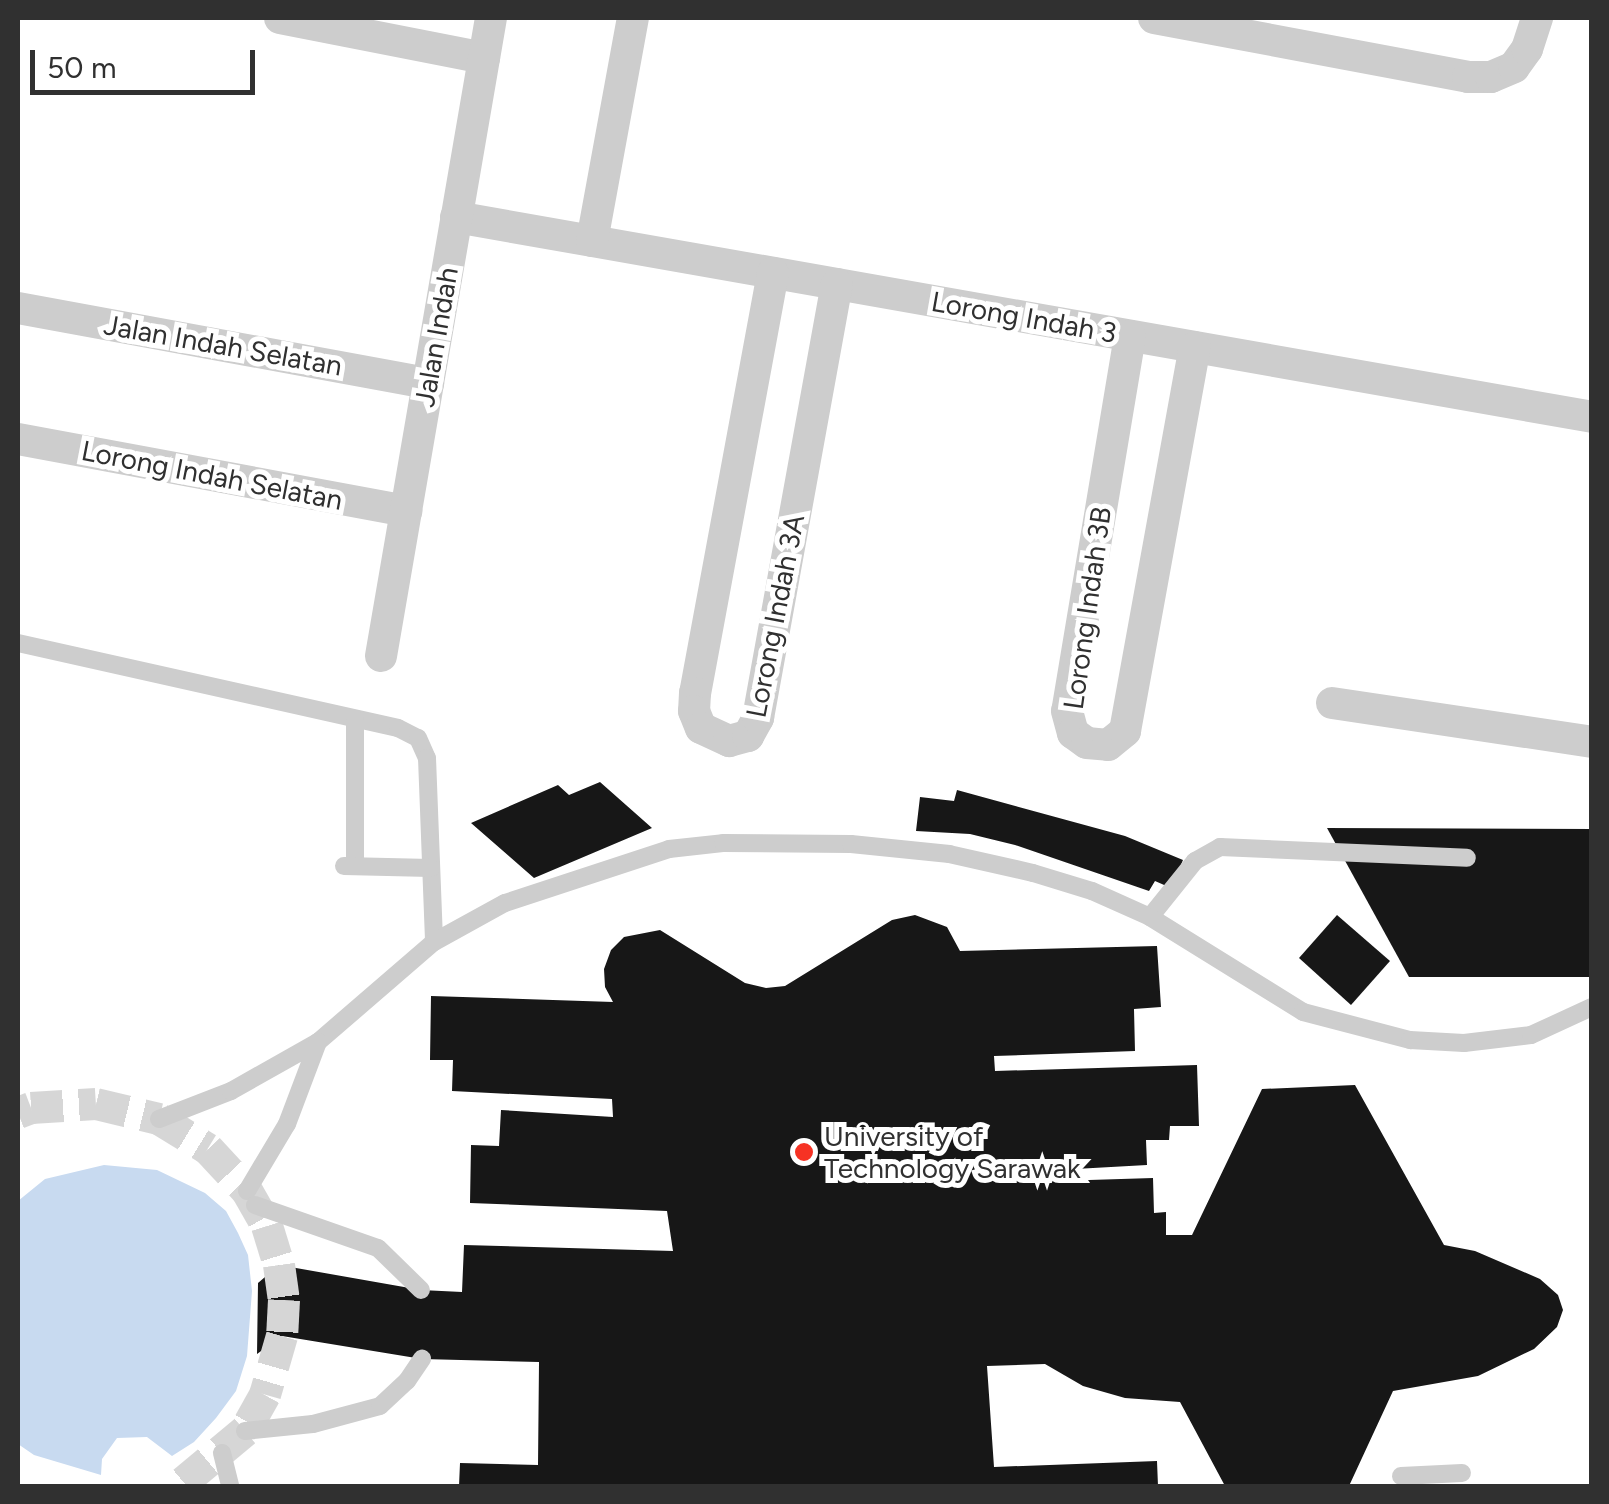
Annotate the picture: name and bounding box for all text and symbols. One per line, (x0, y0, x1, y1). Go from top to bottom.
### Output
scale bar (35, 30, 260, 92)
text: 50 m (47, 49, 116, 86)
street label: Jalan Indah (407, 265, 465, 409)
street label: Lorong Indah 3 (929, 284, 1119, 350)
street label: Jalan Indah Selatan (101, 307, 345, 383)
street label: Lorong Indah Selatan (79, 433, 345, 517)
street label: Lorong Indah 3B (1056, 505, 1118, 711)
street label: Lorong Indah 3A (739, 512, 811, 720)
place label: University of Technology Sarawak (824, 1119, 1081, 1185)
marker: University of Technology Sarawak (793, 1141, 815, 1163)

